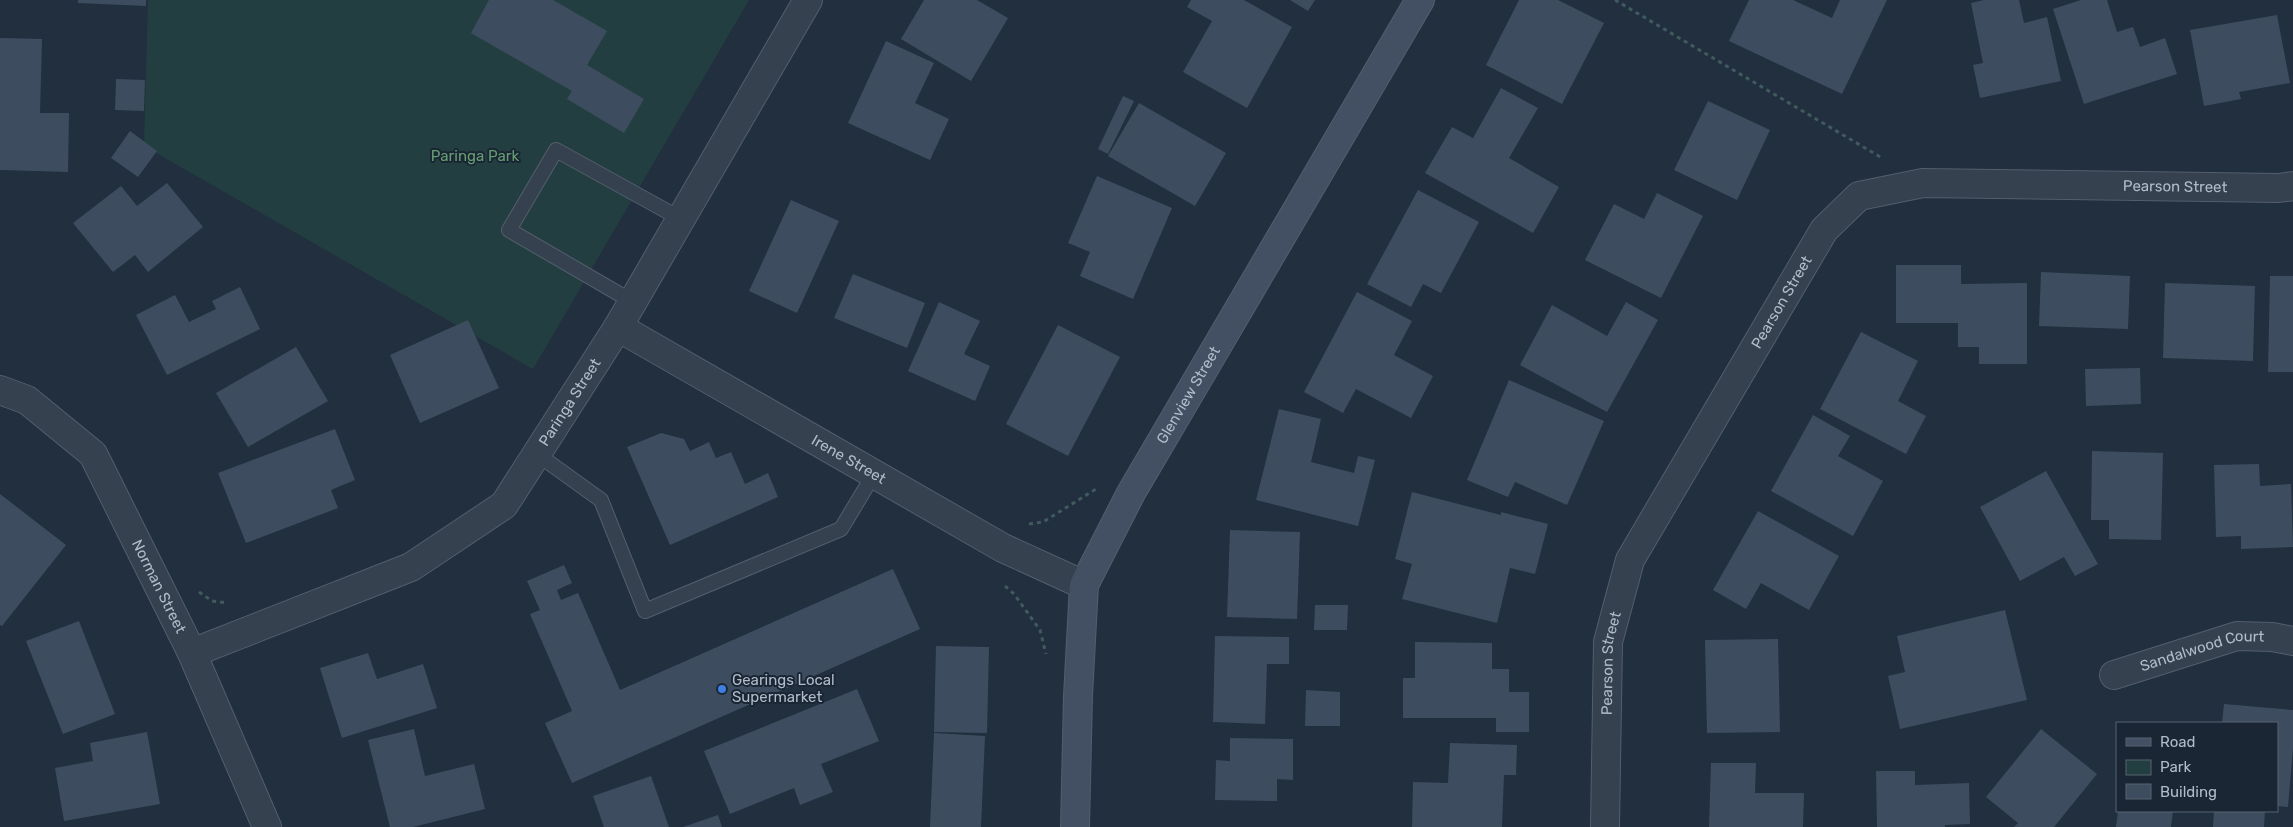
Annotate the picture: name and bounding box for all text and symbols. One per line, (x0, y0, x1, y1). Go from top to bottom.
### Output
park label: Paringa Park (431, 147, 519, 165)
street label: Pearson Street (2123, 177, 2228, 196)
street label: Pearson Street (1747, 253, 1816, 352)
street label: Glenview Street (1153, 343, 1224, 447)
street label: Paringa Street (535, 355, 605, 450)
street label: Irene Street (808, 431, 889, 488)
street label: Norman Street (128, 537, 190, 636)
street label: Pearson Street (1598, 609, 1625, 715)
street label: Sandalwood Court (2138, 627, 2265, 675)
place label: Gearings Local Supermarket (732, 671, 835, 706)
marker: Gearings Local Supermarket (716, 683, 728, 695)
legend (2116, 722, 2278, 812)
text: Road (2160, 733, 2196, 751)
text: Park (2160, 758, 2191, 776)
text: Building (2160, 783, 2217, 801)

